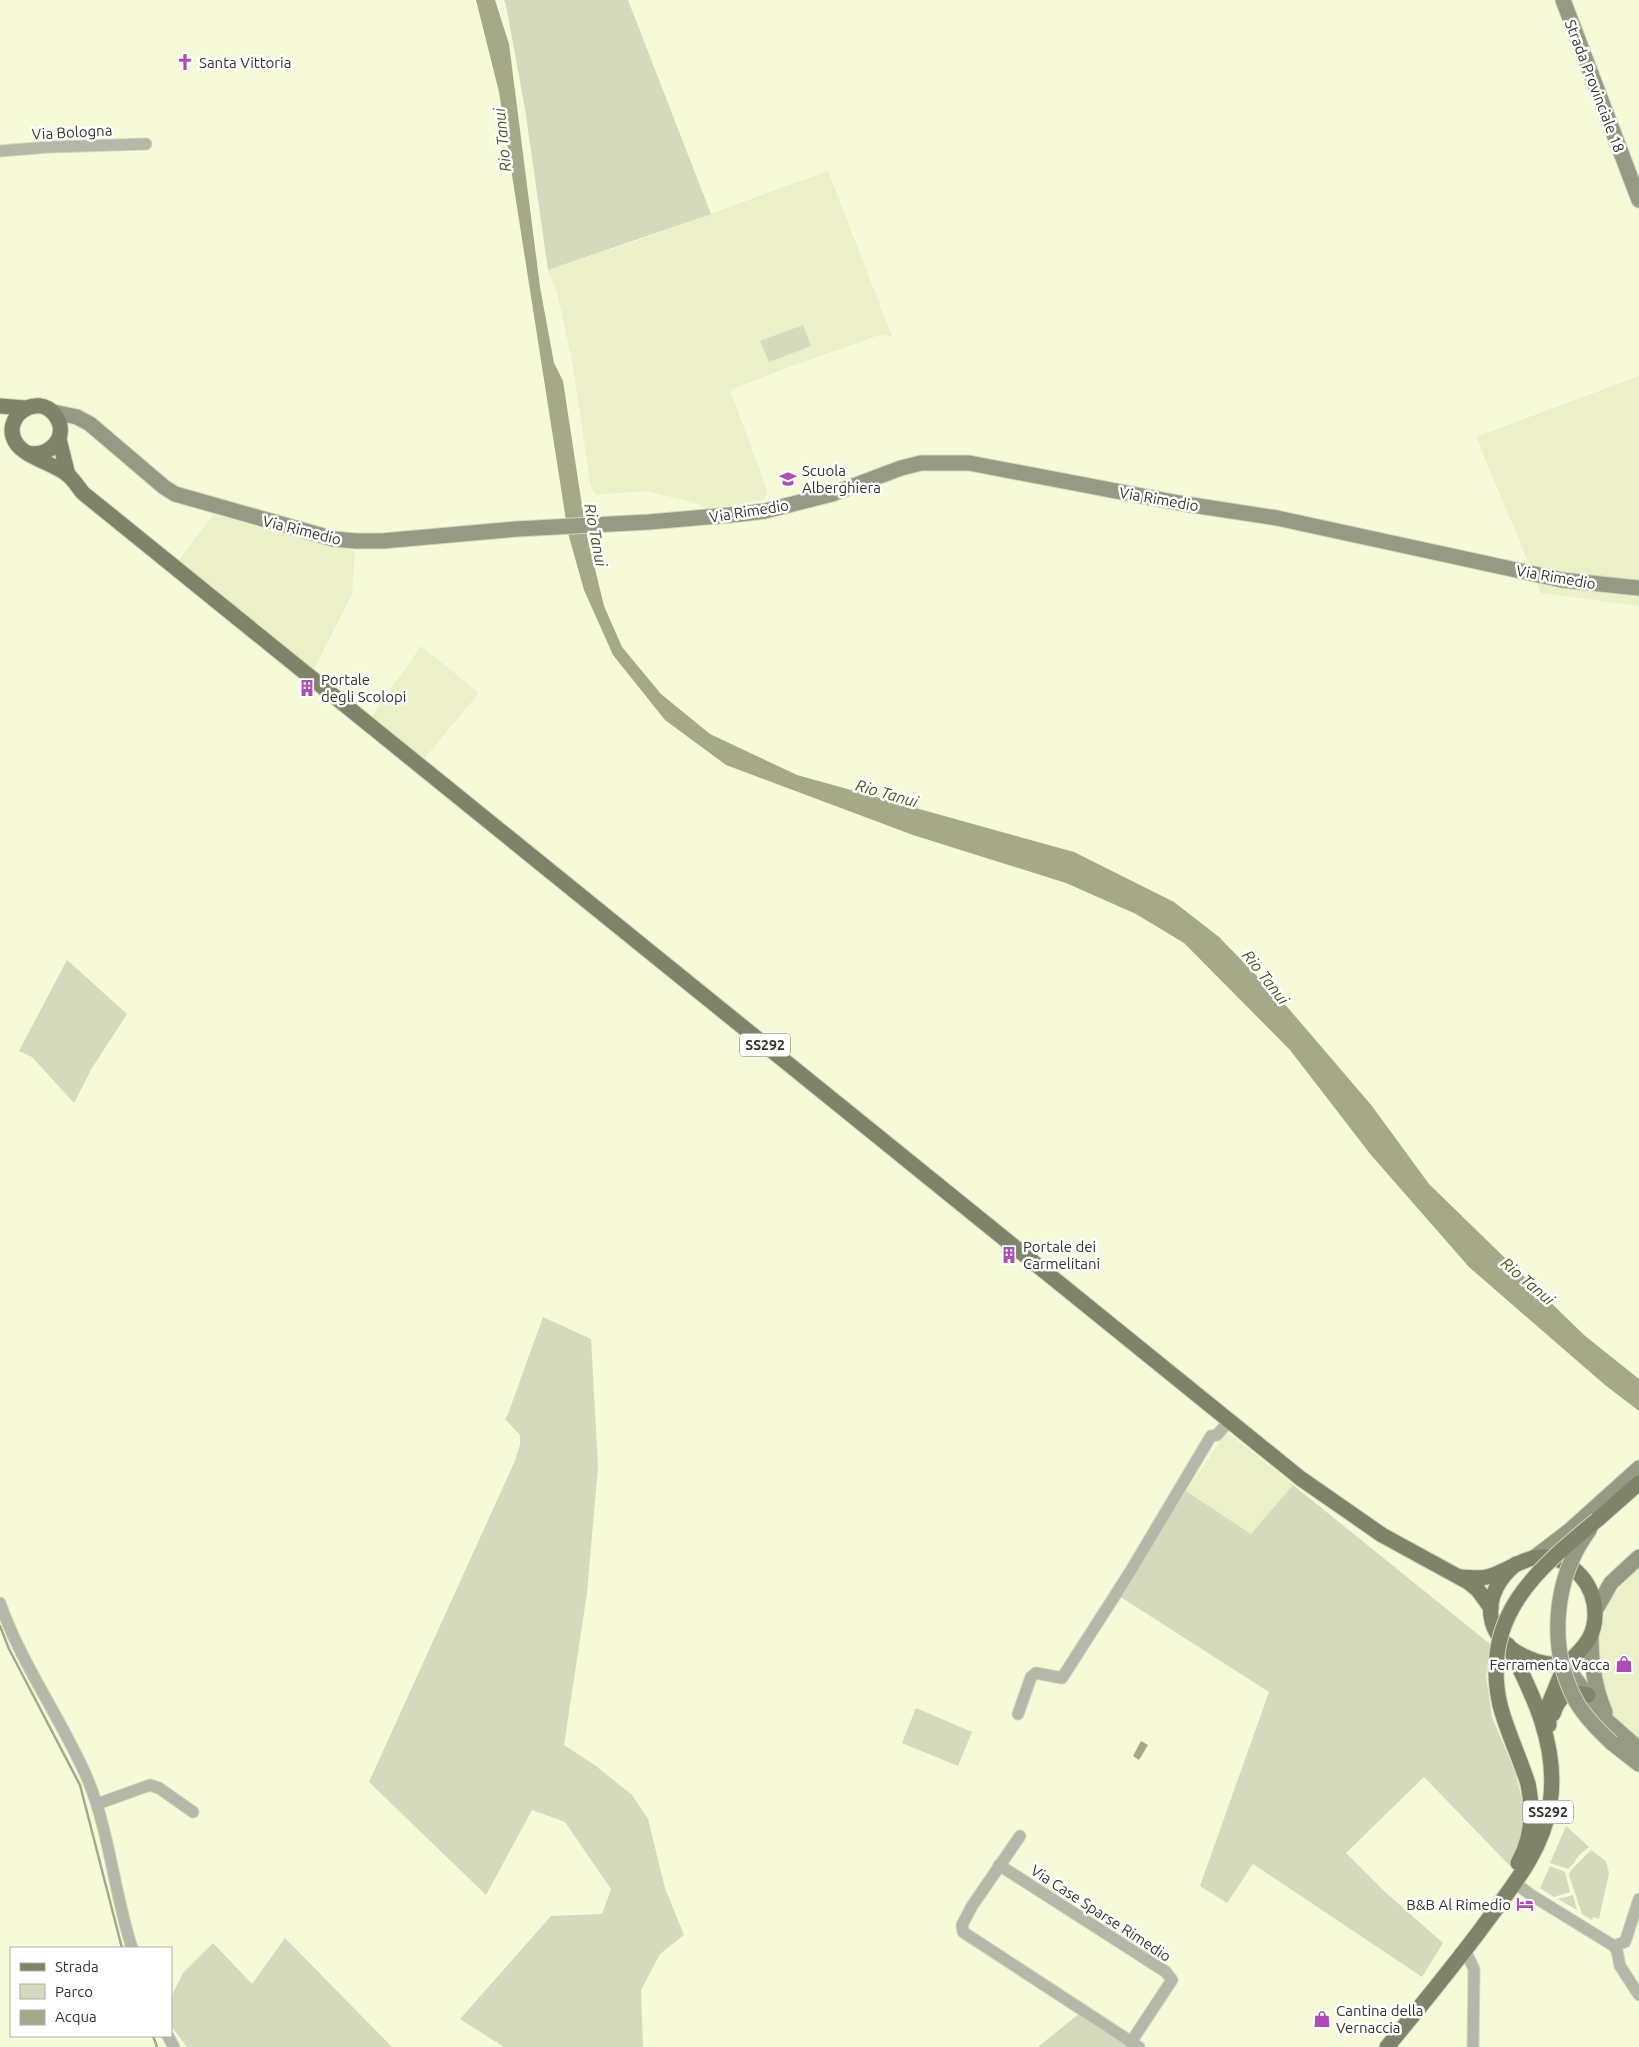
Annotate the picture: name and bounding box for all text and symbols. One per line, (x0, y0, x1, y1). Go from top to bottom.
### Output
street label: Strada Provinciale 18 (1562, 17, 1628, 155)
church icon: Santa Vittoria (175, 52, 195, 72)
place label: Santa Vittoria (199, 54, 291, 71)
water label: Rio Tanui (490, 106, 514, 173)
street label: Via Bologna (31, 121, 113, 143)
place label: Scuola Alberghiera (802, 462, 881, 496)
school or university icon: Scuola Alberghiera (778, 469, 798, 489)
street label: Via Rimedio (1118, 484, 1200, 514)
street label: Via Rimedio (708, 496, 790, 526)
water label: Rio Tanui (581, 502, 611, 569)
street label: Via Rimedio (261, 512, 343, 548)
street label: Via Rimedio (1515, 562, 1597, 592)
place label: Portale degli Scolopi (321, 671, 406, 705)
building icon: Portale degli Scolopi (297, 678, 317, 698)
water label: Rio Tanui (854, 776, 921, 811)
water label: Rio Tanui (1239, 946, 1293, 1009)
road number: SS292 (740, 1034, 790, 1056)
place label: Portale dei Carmelitani (1023, 1238, 1100, 1272)
building icon: Portale dei Carmelitani (999, 1245, 1019, 1265)
water label: Rio Tanui (1498, 1254, 1559, 1309)
shop icon: Ferramenta Vacca (1614, 1654, 1634, 1674)
place label: Ferramenta Vacca (1489, 1656, 1610, 1673)
road number: SS292 (1523, 1800, 1573, 1824)
street label: Via Case Sparse Rimedio (1028, 1861, 1174, 1965)
hotel icon: B&B Al Rimedio (1515, 1894, 1535, 1914)
place label: B&B Al Rimedio (1406, 1896, 1511, 1913)
legend (10, 1947, 172, 2037)
text: Strada (55, 1958, 99, 1975)
text: Parco (55, 1983, 93, 2000)
place label: Cantina della Vernaccia (1336, 2002, 1423, 2036)
text: Acqua (55, 2008, 97, 2025)
shop icon: Cantina della Vernaccia (1312, 2009, 1332, 2029)

